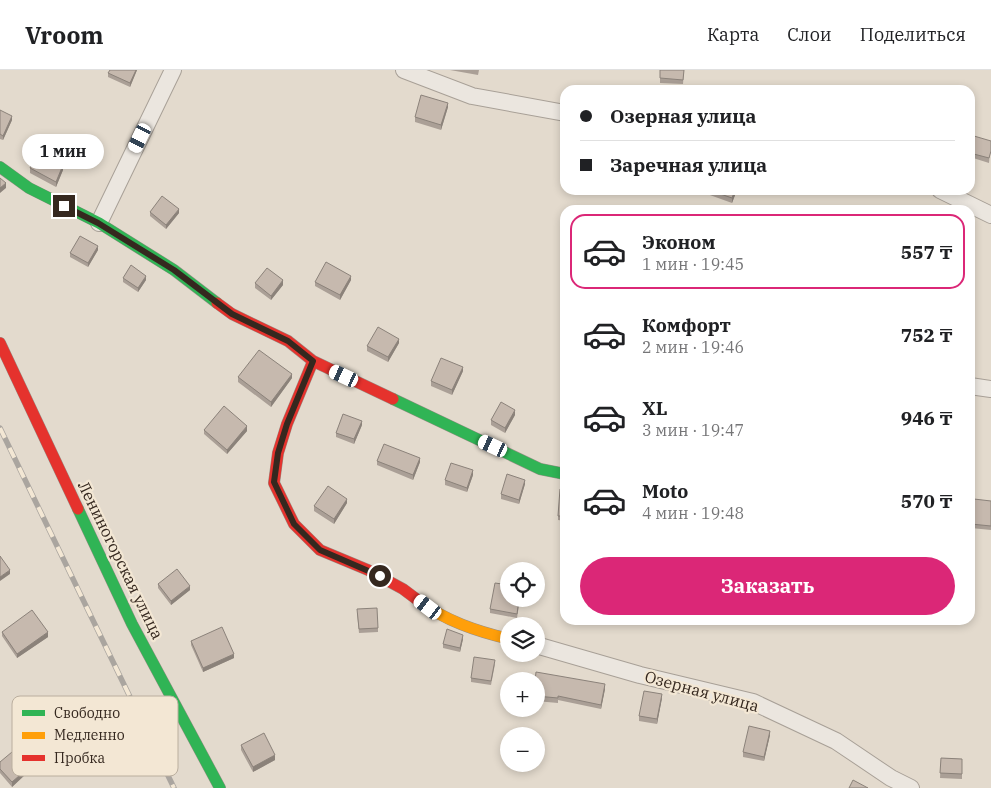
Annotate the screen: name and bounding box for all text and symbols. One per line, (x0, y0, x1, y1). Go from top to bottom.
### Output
text: Vroom (25, 19, 104, 51)
text: Карта (707, 23, 759, 46)
text: Слои (787, 23, 832, 46)
text: Поделиться (860, 23, 966, 46)
text: Озерная улица (610, 104, 756, 128)
car (126, 121, 153, 155)
callout: 1 мин (23, 134, 105, 168)
text: 1 мин (40, 141, 86, 161)
text: Заречная улица (610, 153, 767, 177)
route end (53, 195, 75, 217)
icon: car (582, 229, 627, 274)
text: Эконом (642, 230, 715, 254)
text: 557 ₸ (901, 240, 953, 264)
text: 1 мин · 19:45 (642, 254, 744, 274)
icon: car (582, 312, 627, 357)
text: Комфорт (642, 313, 731, 337)
text: 752 ₸ (901, 323, 953, 347)
text: 2 мин · 19:46 (642, 337, 744, 357)
car (327, 363, 360, 389)
icon: car (582, 395, 627, 440)
text: XL (642, 396, 668, 420)
text: 946 ₸ (901, 406, 953, 430)
text: 3 мин · 19:47 (642, 420, 744, 440)
car (476, 433, 509, 459)
street label: Лениногорская улица (74, 478, 168, 643)
icon: car (582, 478, 627, 523)
text: Moto (642, 479, 688, 503)
text: 570 ₸ (901, 489, 953, 513)
text: 4 мин · 19:48 (642, 503, 744, 523)
button: Заказать (580, 557, 955, 615)
map controls (500, 562, 545, 772)
button: locate (500, 562, 545, 607)
route start (369, 565, 391, 587)
car (411, 592, 444, 622)
button: layers (500, 617, 545, 662)
street label: Озерная улица (643, 666, 762, 716)
button: + (500, 672, 545, 717)
legend (12, 696, 178, 776)
text: Свободно (54, 704, 120, 722)
text: Медленно (54, 726, 125, 744)
button: − (500, 727, 545, 772)
text: Пробка (54, 749, 105, 767)

